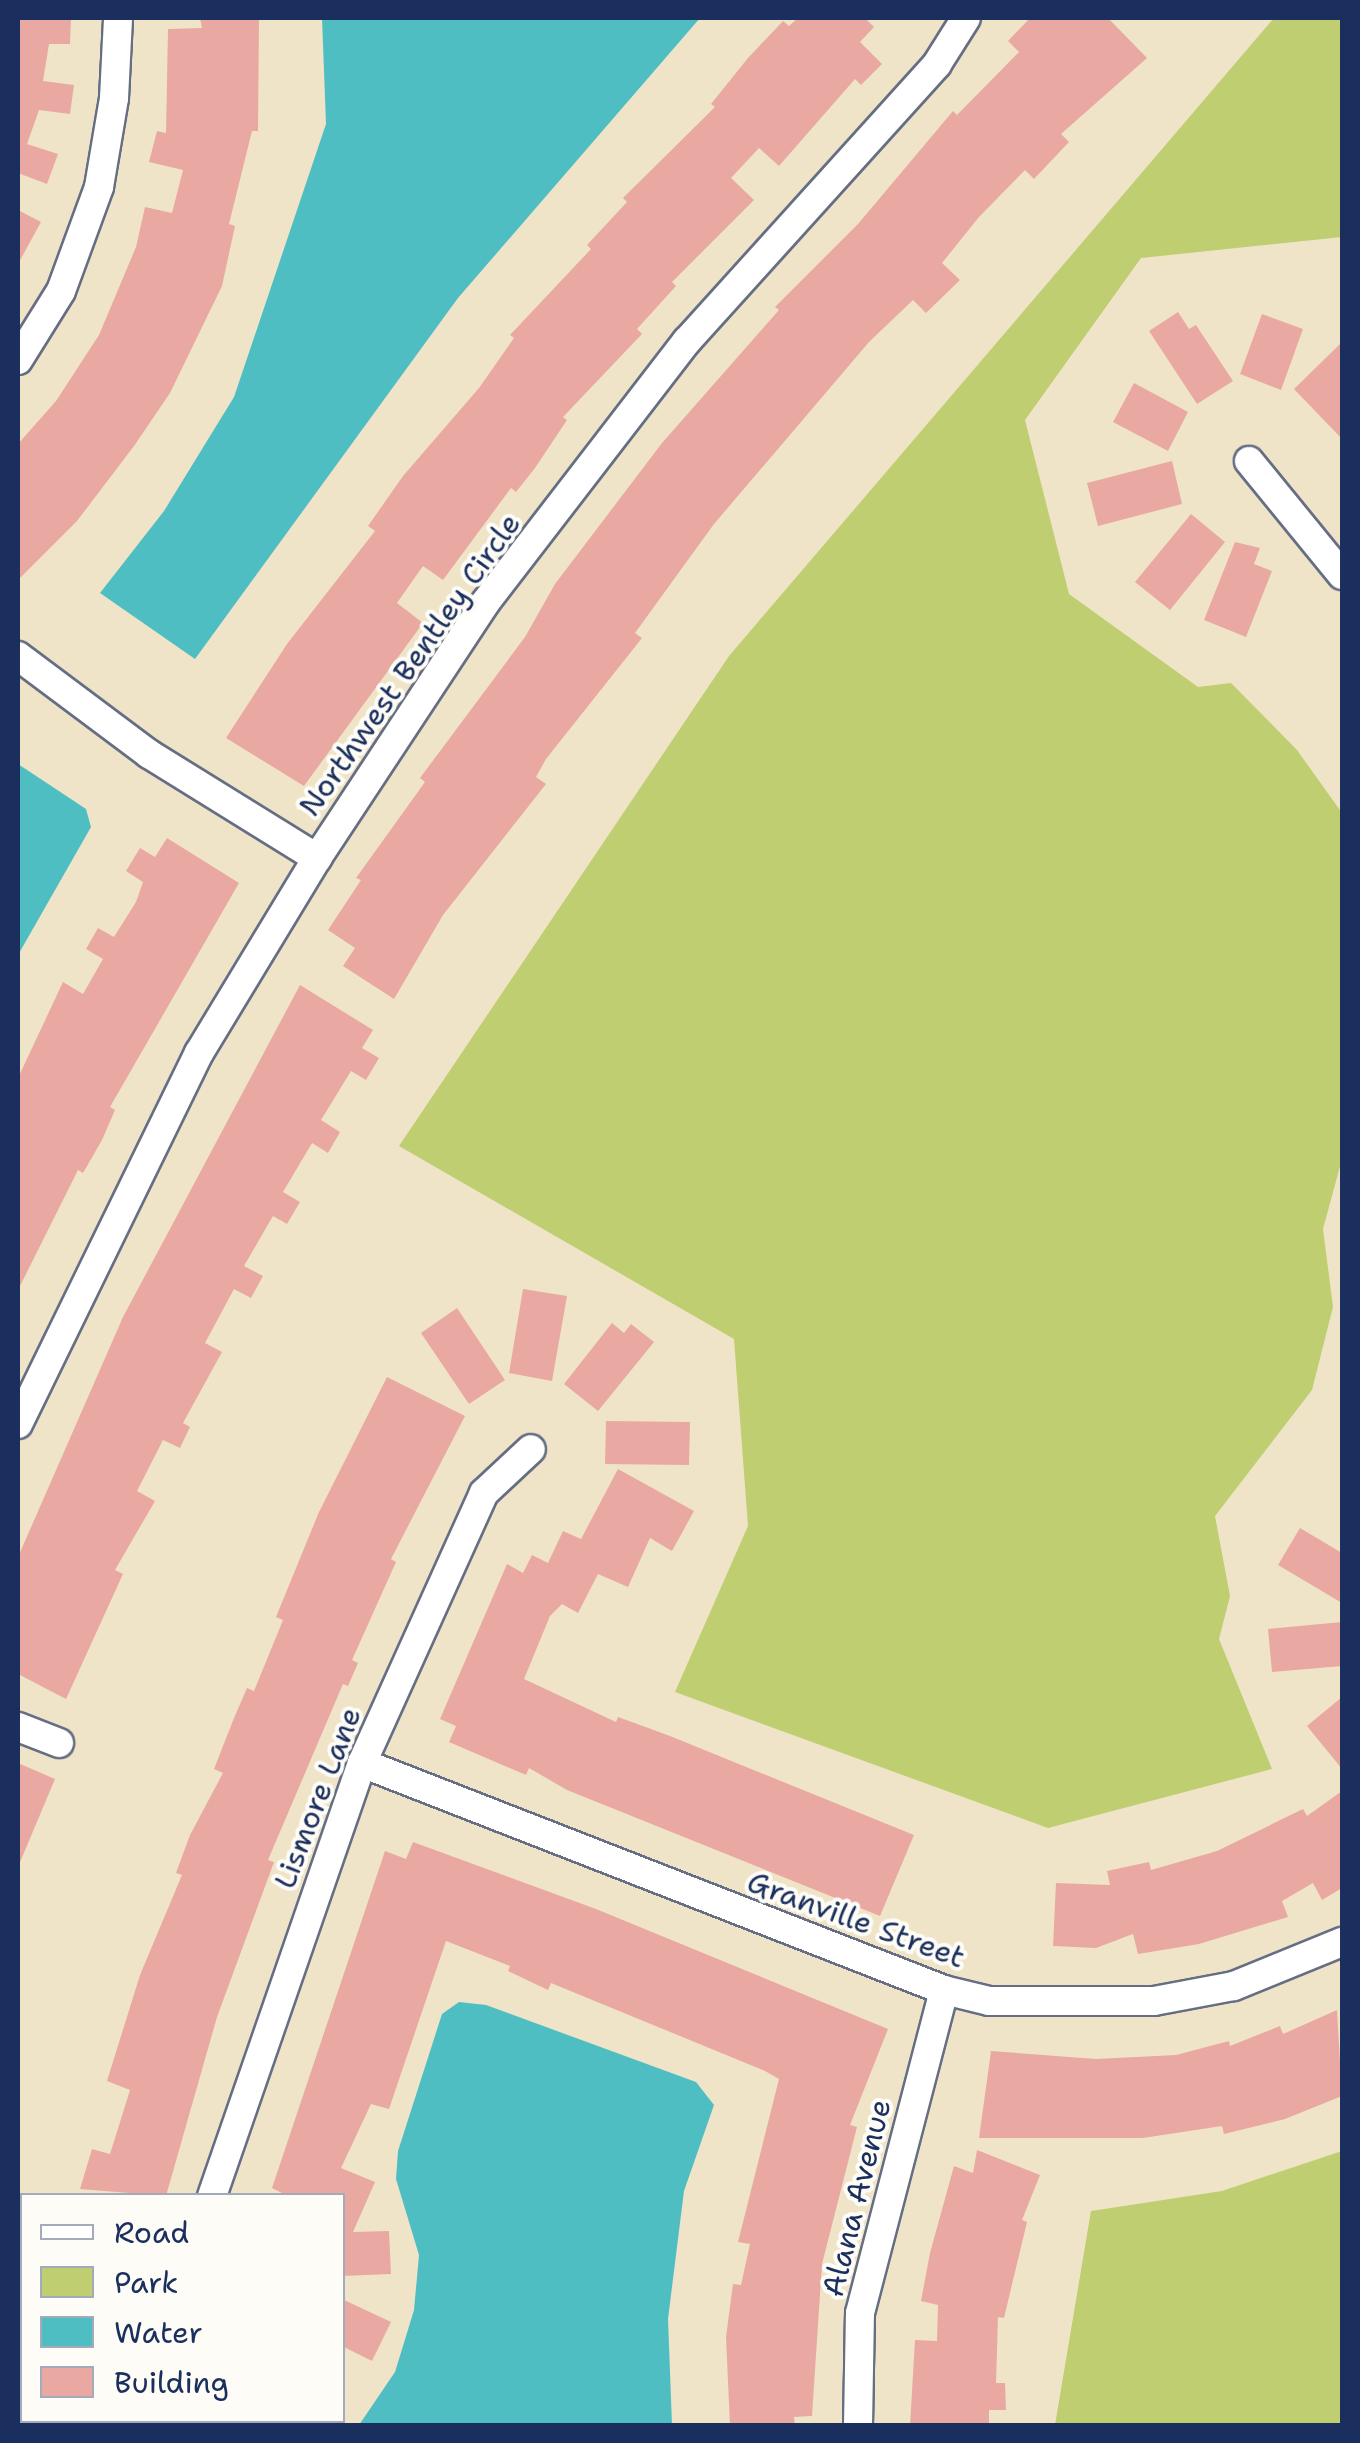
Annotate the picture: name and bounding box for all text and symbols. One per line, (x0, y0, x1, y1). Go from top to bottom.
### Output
street label: Northwest Bentley Circle (292, 507, 528, 823)
street label: Lismore Lane (267, 1702, 369, 1894)
street label: Granville Street (742, 1864, 970, 1976)
street label: Alana Avenue (815, 2096, 899, 2300)
legend (20, 2193, 345, 2423)
text: Road (114, 2212, 189, 2253)
text: Park (114, 2262, 178, 2303)
text: Water (114, 2312, 203, 2353)
text: Building (114, 2362, 229, 2403)

